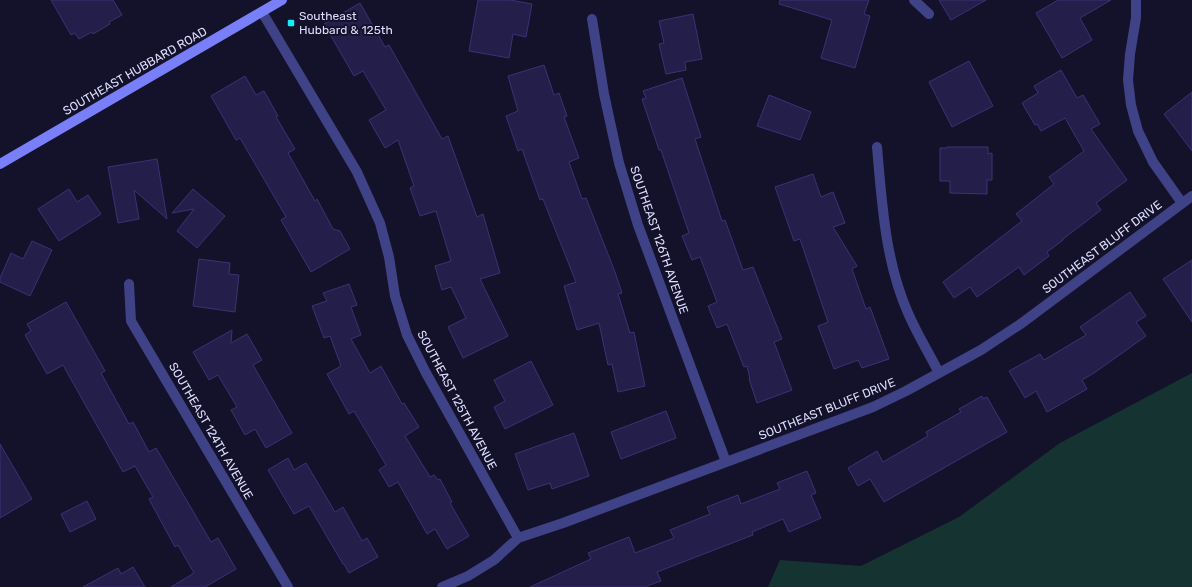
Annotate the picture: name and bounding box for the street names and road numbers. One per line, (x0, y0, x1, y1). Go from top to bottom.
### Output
street label: SOUTHEAST HUBBARD ROAD (61, 24, 209, 118)
street label: SOUTHEAST 126TH AVENUE (627, 164, 691, 316)
street label: SOUTHEAST BLUFF DRIVE (1040, 197, 1164, 297)
street label: SOUTHEAST 125TH AVENUE (414, 328, 500, 472)
street label: SOUTHEAST 124TH AVENUE (166, 360, 256, 502)
street label: SOUTHEAST BLUFF DRIVE (757, 375, 897, 443)

